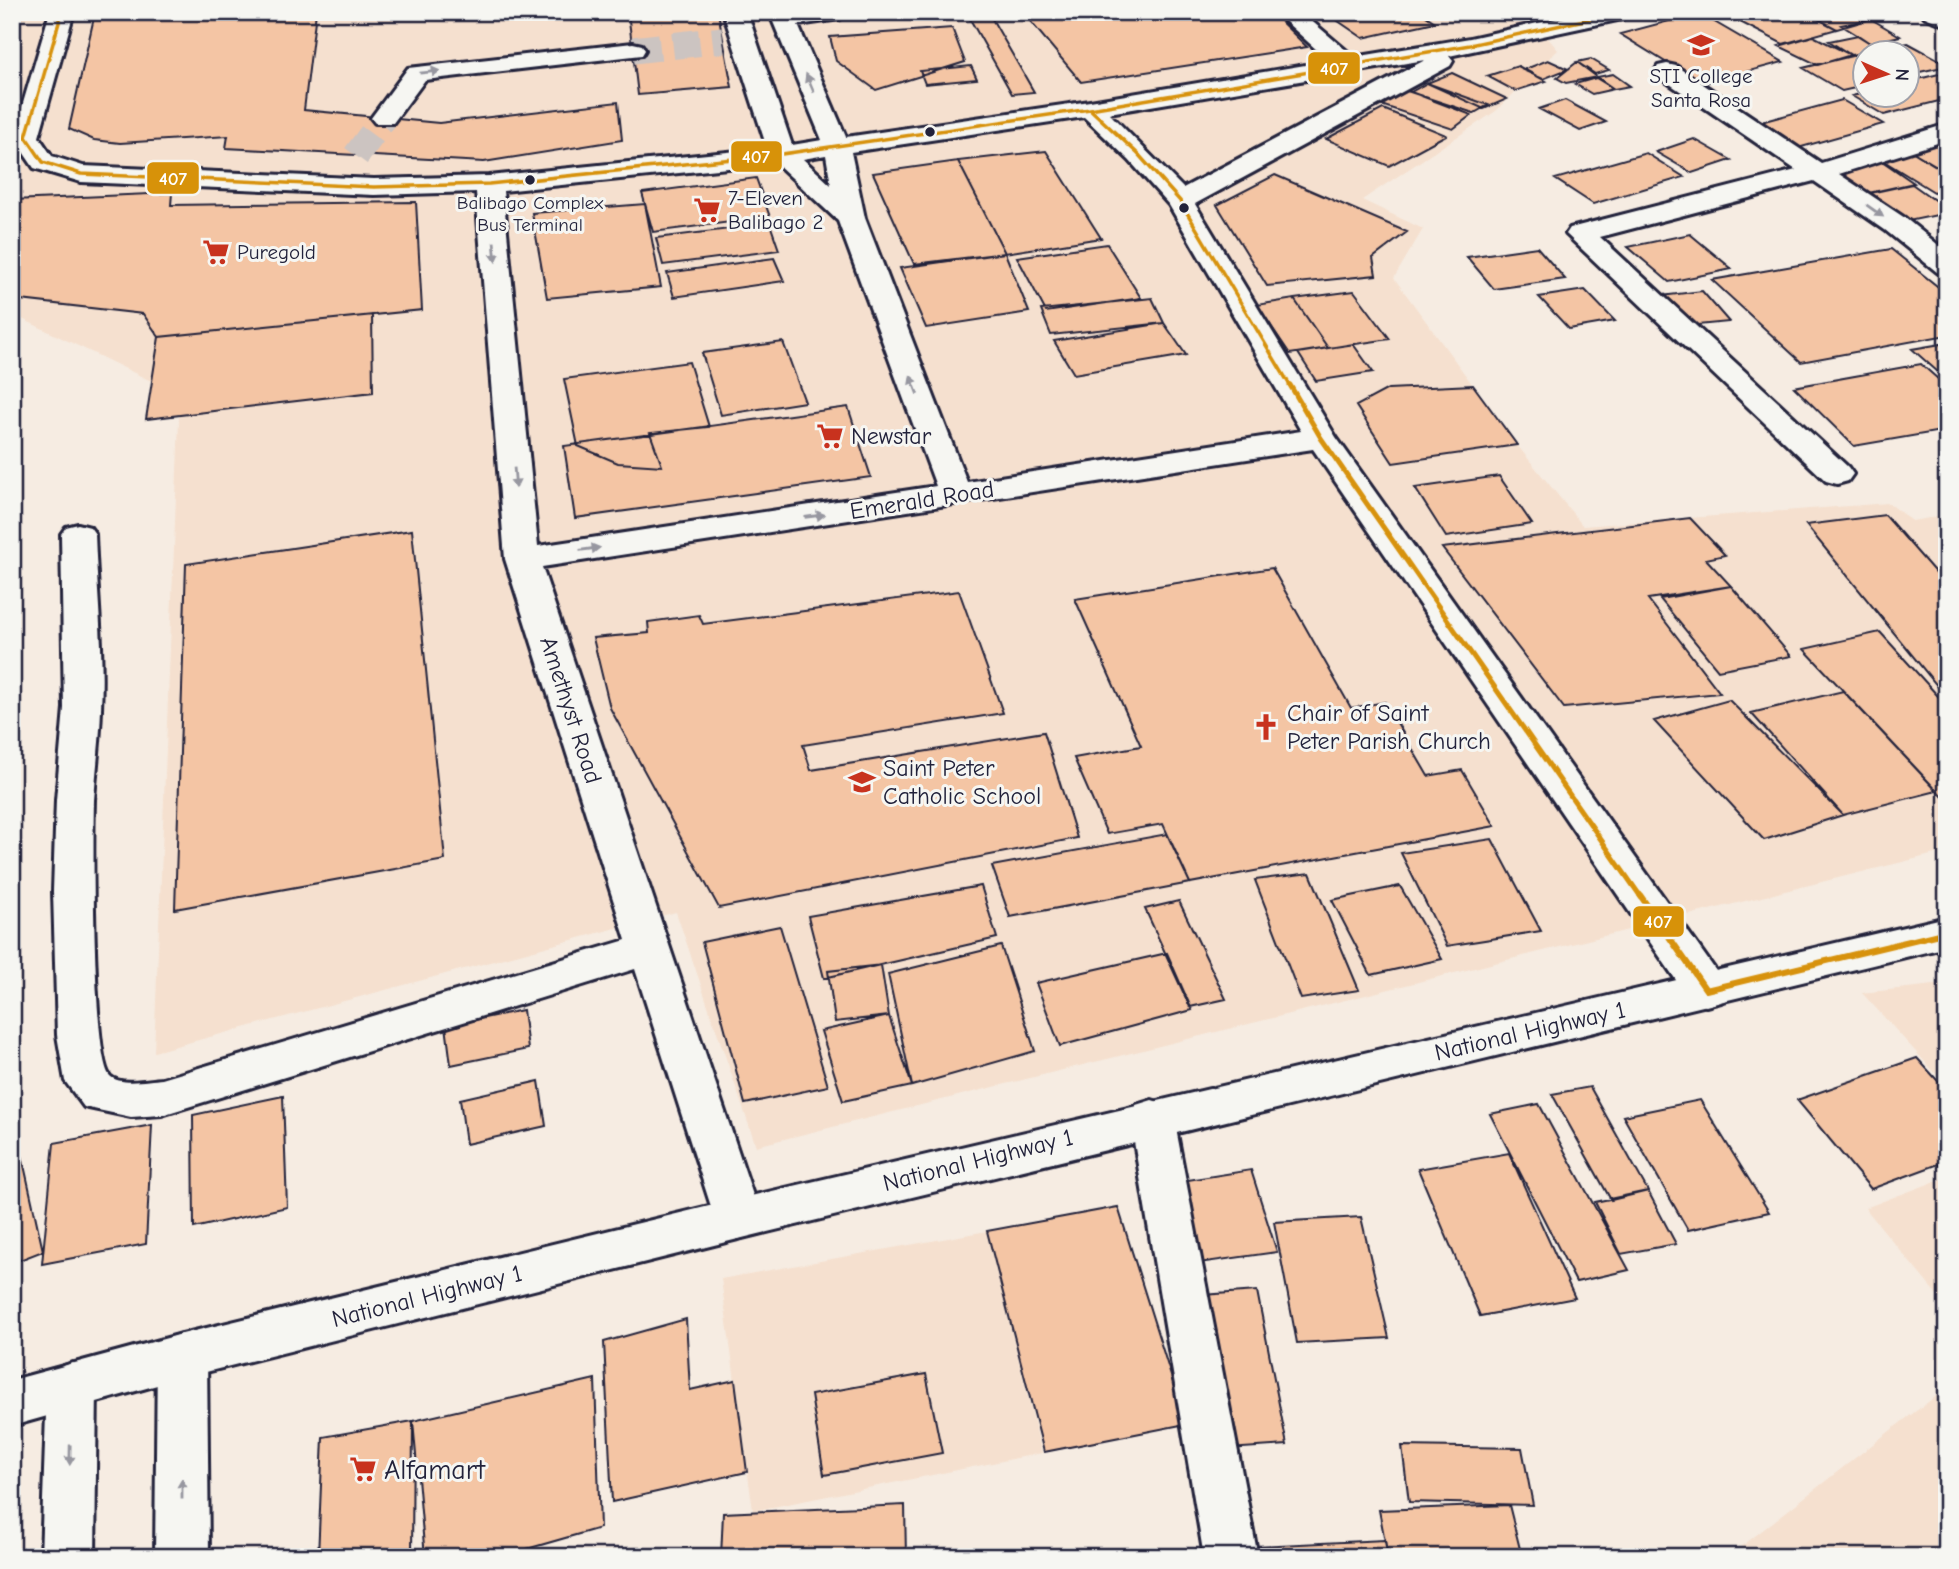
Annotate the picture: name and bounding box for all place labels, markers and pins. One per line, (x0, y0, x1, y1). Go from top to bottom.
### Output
school or university icon: STI College Santa Rosa (1686, 30, 1716, 60)
place label: STI College Santa Rosa (1649, 64, 1753, 112)
unlabelled marker (923, 125, 937, 139)
marker: Balibago Complex Bus Terminal (523, 173, 537, 187)
place label: 7-Eleven Balibago 2 (728, 186, 824, 234)
place label: Balibago Complex Bus Terminal (457, 192, 604, 236)
supermarket icon: 7-Eleven Balibago 2 (692, 195, 722, 225)
unlabelled marker (1177, 201, 1191, 215)
supermarket icon: Puregold (201, 237, 231, 267)
place label: Puregold (237, 240, 316, 264)
supermarket icon: Newstar (815, 421, 845, 451)
place label: Newstar (851, 422, 932, 450)
place label: Chair of Saint Peter Parish Church (1287, 699, 1491, 755)
church icon: Chair of Saint Peter Parish Church (1251, 712, 1281, 742)
place label: Saint Peter Catholic School (883, 754, 1041, 810)
school or university icon: Saint Peter Catholic School (847, 767, 877, 797)
supermarket icon: Alfamart (348, 1454, 378, 1484)
place label: Alfamart (384, 1454, 486, 1486)

